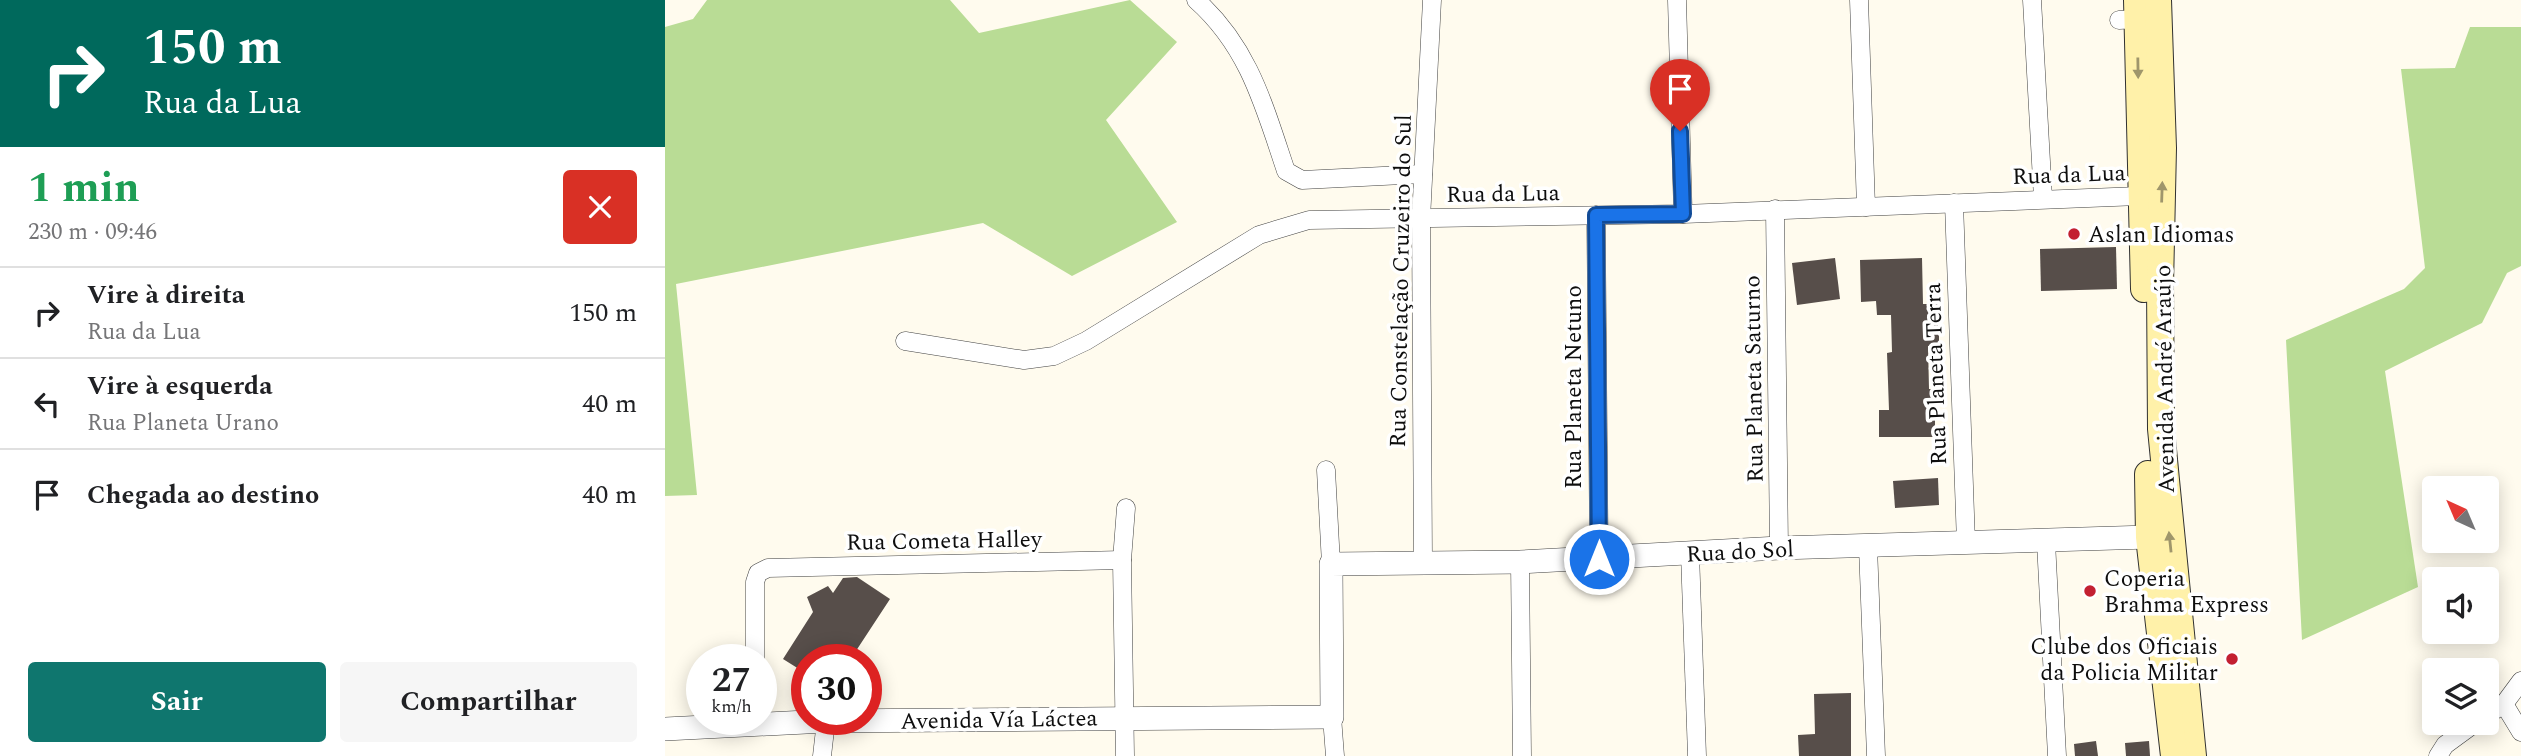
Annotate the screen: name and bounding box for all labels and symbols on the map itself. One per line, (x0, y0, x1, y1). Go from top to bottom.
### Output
one-way arrow (2132, 57, 2144, 79)
pin (1650, 59, 1710, 131)
street label: Rua Constelação Cruzeiro do Sul (1381, 114, 1422, 448)
street label: Rua da Lua (2012, 156, 2126, 195)
street label: Rua da Lua (1446, 176, 1560, 213)
one-way arrow (2157, 181, 2168, 203)
place label: Aslan Idiomas (2088, 218, 2234, 253)
marker: Aslan Idiomas (2066, 226, 2082, 242)
street label: Avenida André Araújo (2146, 264, 2185, 494)
street label: Rua Planeta Saturno (1735, 275, 1774, 483)
street label: Rua Planeta Terra (1916, 282, 1957, 466)
street label: Rua Planeta Netuno (1557, 285, 1592, 489)
north arrow (2422, 476, 2499, 553)
street label: Rua Cometa Halley (846, 522, 1043, 561)
position arrow (1562, 522, 1636, 596)
one-way arrow (2164, 531, 2175, 553)
street label: Rua do Sol (1685, 532, 1795, 573)
place label: Coperia Brahma Express (2104, 562, 2269, 623)
marker: Coperia Brahma Express (2082, 583, 2098, 599)
place label: Clube dos Oficiais da Policia Militar (2030, 630, 2218, 691)
speed limit sign: 30 (791, 644, 882, 735)
marker: Clube dos Oficiais da Policia Militar (2224, 651, 2240, 667)
street label: Avenida Vía Láctea (900, 701, 1098, 740)

